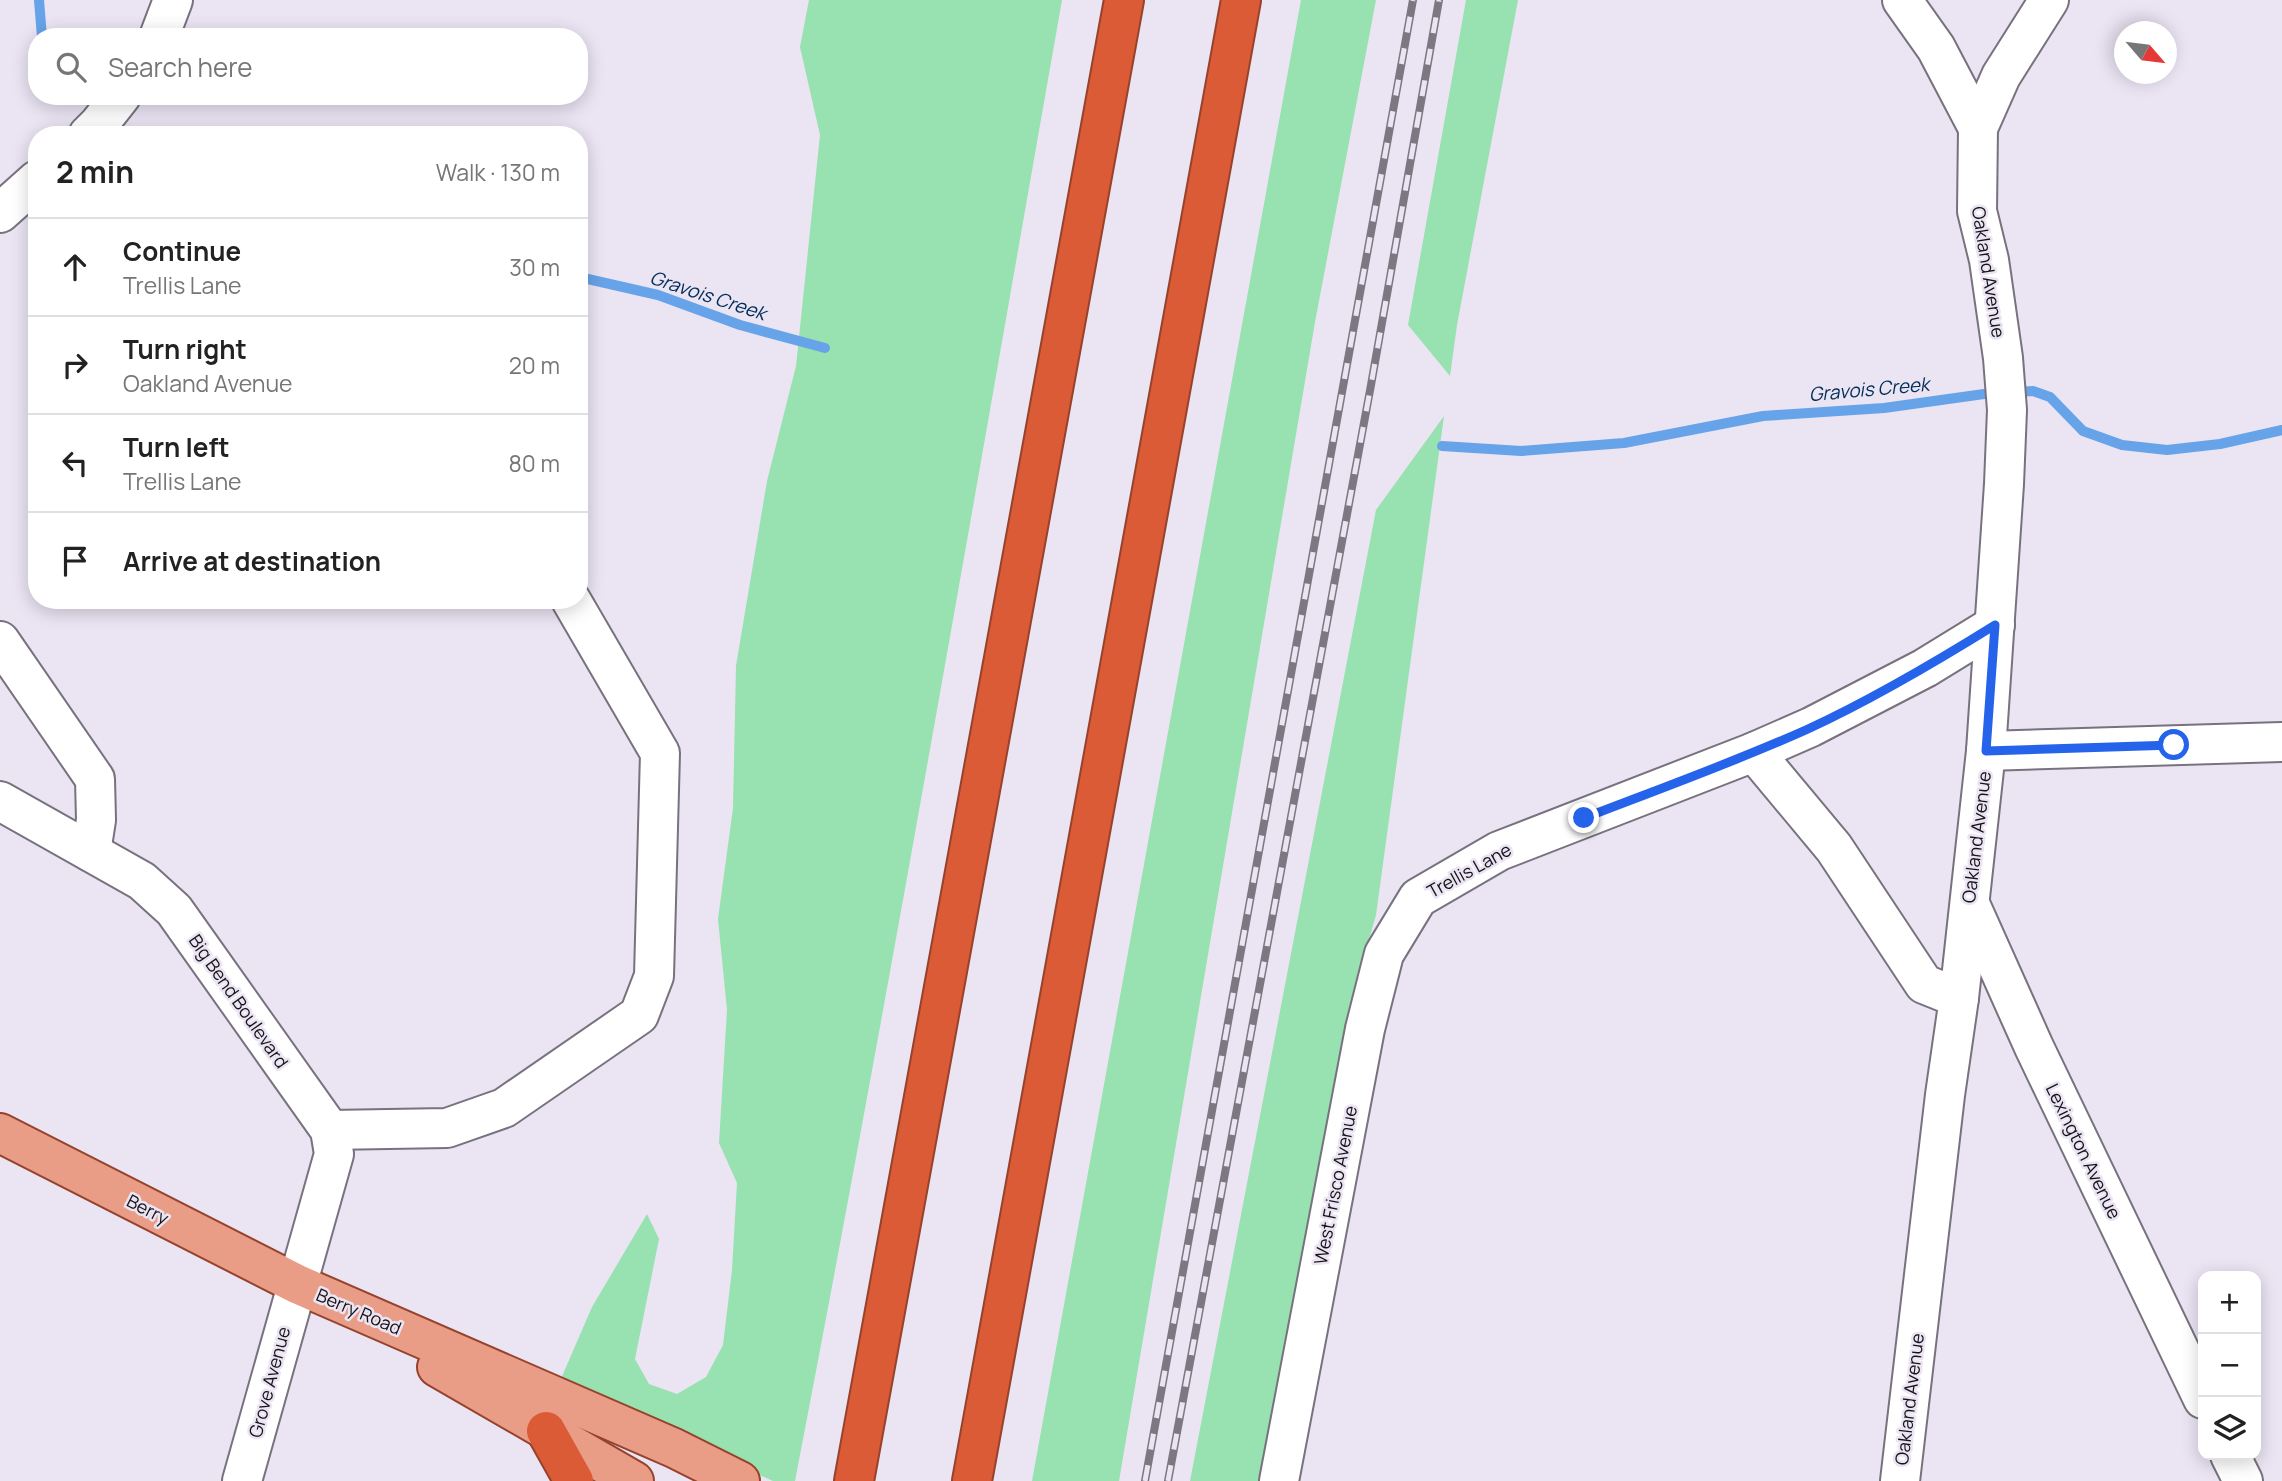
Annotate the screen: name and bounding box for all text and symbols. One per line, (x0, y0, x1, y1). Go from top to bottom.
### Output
north arrow (2114, 21, 2177, 84)
search box (28, 28, 588, 105)
icon: search (52, 48, 90, 86)
text: Search here (108, 49, 253, 85)
text: 2 min (56, 151, 134, 192)
text: Walk · 130 m (436, 156, 560, 188)
street label: Oakland Avenue (1967, 205, 2011, 339)
text: Continue (123, 233, 241, 269)
icon: ahead (56, 248, 94, 286)
text: 30 m (509, 251, 560, 283)
water label: Gravois Creek (647, 264, 772, 327)
text: Trellis Lane (123, 269, 241, 301)
text: Turn right (123, 331, 247, 367)
icon: right (56, 346, 94, 384)
text: 20 m (509, 349, 560, 381)
text: Oakland Avenue (123, 367, 293, 399)
water label: Gravois Creek (1808, 371, 1933, 407)
text: Turn left (123, 429, 230, 465)
icon: left (56, 444, 94, 482)
text: 80 m (509, 447, 560, 479)
text: Trellis Lane (123, 465, 241, 497)
icon: arrive (56, 542, 94, 580)
text: Arrive at destination (123, 543, 381, 579)
route start (2158, 729, 2189, 760)
street label: Oakland Avenue (1956, 770, 1996, 904)
route end (1568, 802, 1599, 833)
street label: Trellis Lane (1423, 837, 1515, 903)
street label: Big Bend Boulevard (184, 929, 294, 1073)
street label: Lexington Avenue (2041, 1079, 2127, 1223)
street label: West Frisco Avenue (1308, 1104, 1362, 1266)
street label: Berry (123, 1188, 173, 1230)
map controls (2198, 1271, 2261, 1460)
button: + (2198, 1271, 2261, 1334)
street label: Berry Road (313, 1282, 405, 1340)
street label: Grove Avenue (243, 1324, 295, 1440)
street label: Oakland Avenue (1889, 1332, 1929, 1466)
button: − (2198, 1334, 2261, 1397)
button: layers (2198, 1397, 2261, 1460)

